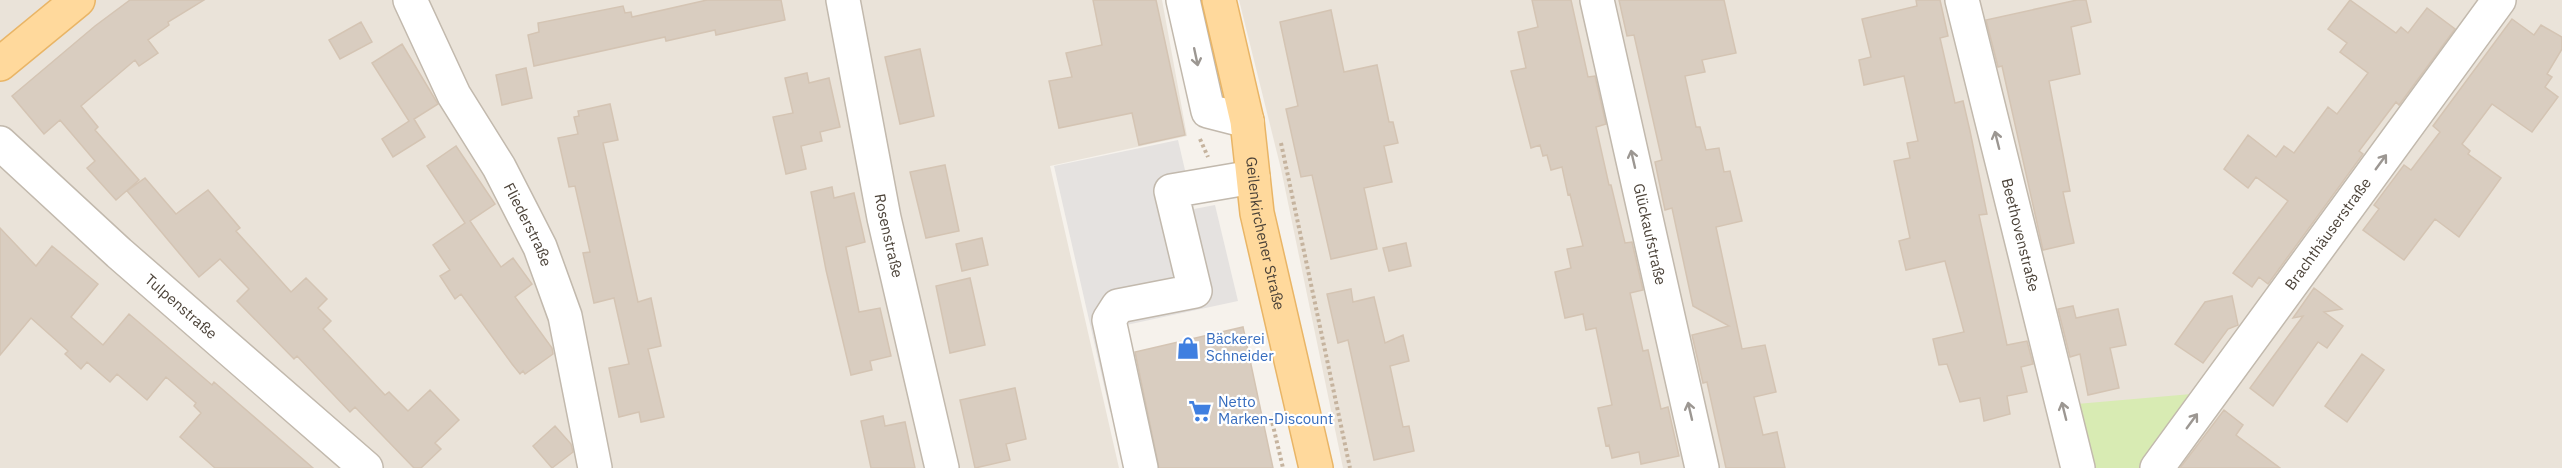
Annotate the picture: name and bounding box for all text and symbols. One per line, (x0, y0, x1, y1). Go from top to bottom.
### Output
one-way arrow (1190, 47, 1202, 66)
one-way arrow (1991, 131, 2003, 150)
one-way arrow (1627, 150, 1638, 169)
one-way arrow (2375, 154, 2387, 170)
street label: Geilenkirchener Straße (1242, 156, 1289, 312)
street label: Brachthäuserstraße (2280, 174, 2375, 293)
street label: Beethovenstraße (1998, 176, 2044, 293)
street label: Fliederstraße (500, 179, 556, 269)
street label: Glückaufstraße (1629, 181, 1671, 287)
street label: Rosenstraße (871, 192, 908, 279)
street label: Tulpenstraße (141, 270, 221, 343)
place label: Bäckerei Schneider (1206, 329, 1274, 365)
shop icon: Bäckerei Schneider (1175, 335, 1201, 361)
place label: Netto Marken-Discount (1218, 392, 1333, 428)
supermarket icon: Netto Marken-Discount (1187, 398, 1213, 424)
one-way arrow (1683, 402, 1695, 421)
one-way arrow (2057, 402, 2069, 421)
one-way arrow (2186, 413, 2198, 429)

